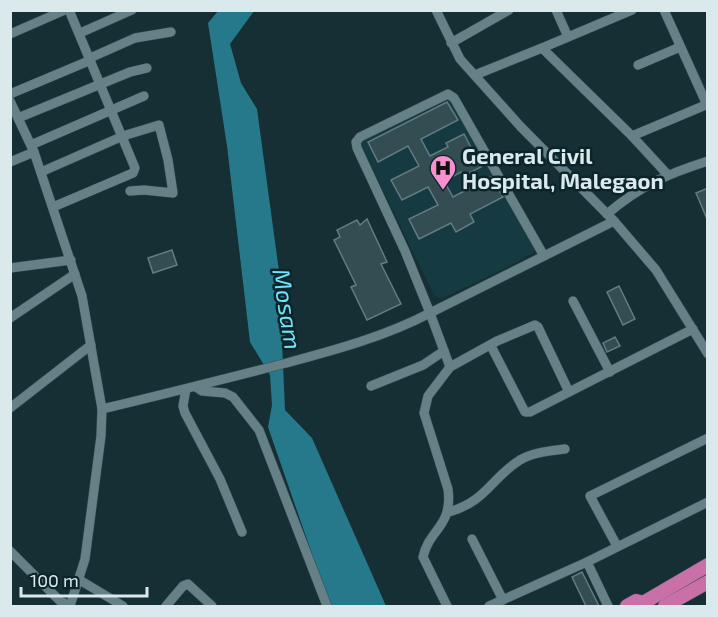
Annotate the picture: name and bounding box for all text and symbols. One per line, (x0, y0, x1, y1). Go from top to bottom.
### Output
place label: General Civil Hospital, Malegaon (462, 142, 664, 193)
hospital icon: General Civil Hospital, Malegaon (428, 153, 458, 191)
water label: Mosam (267, 267, 309, 351)
scale bar (21, 560, 147, 598)
text: 100 m (30, 569, 79, 591)

